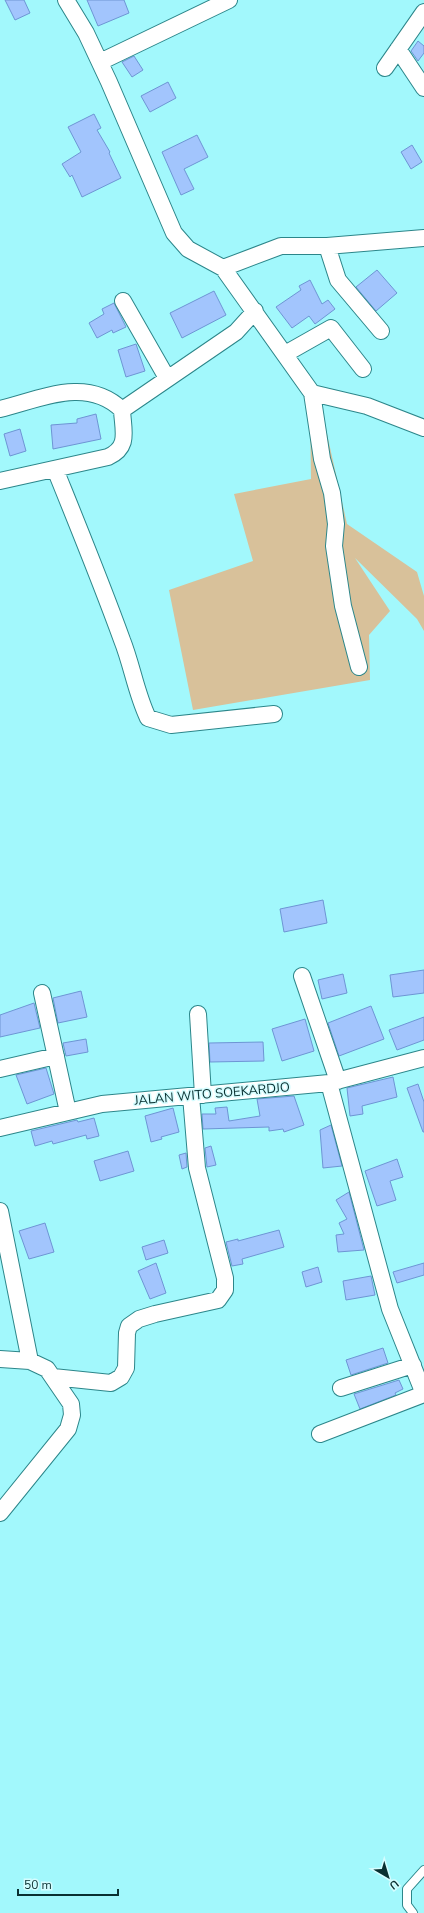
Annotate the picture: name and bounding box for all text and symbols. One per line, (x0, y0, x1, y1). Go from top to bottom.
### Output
street label: JALAN WITO SOEKARDJO (132, 1078, 291, 1110)
north arrow (368, 1857, 408, 1897)
scale bar (18, 1871, 118, 1897)
text: U (386, 1876, 402, 1893)
text: 50 m (24, 1877, 52, 1893)

